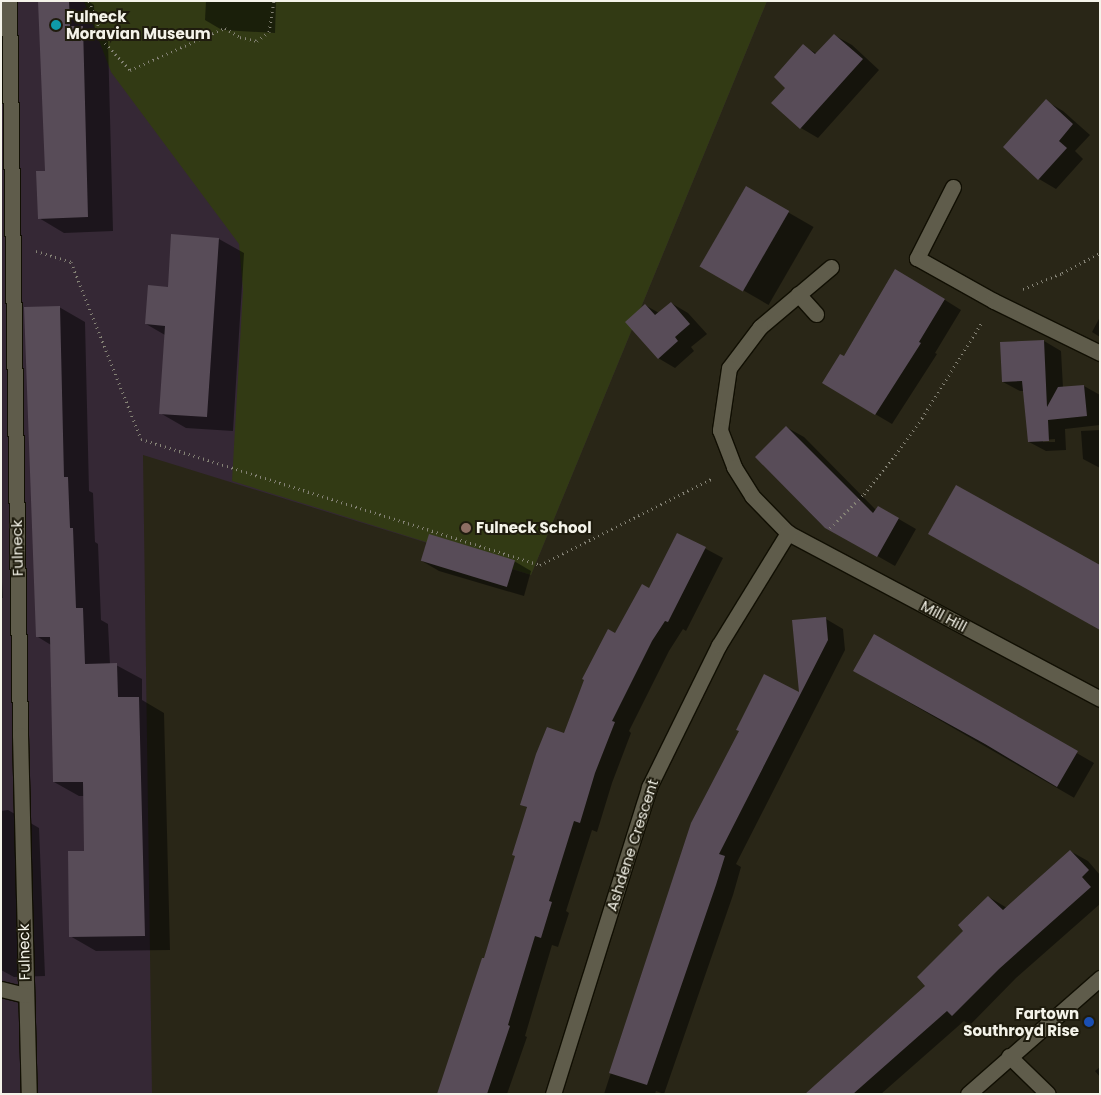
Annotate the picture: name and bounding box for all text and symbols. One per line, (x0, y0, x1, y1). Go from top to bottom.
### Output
place label: Fulneck Moravian Museum (66, 7, 211, 42)
marker: Fulneck Moravian Museum (50, 19, 62, 31)
place label: Fulneck School (476, 519, 592, 537)
street label: Fulneck (8, 520, 26, 576)
marker: Fulneck School (460, 522, 472, 534)
street label: Mill Hill (918, 596, 970, 636)
street label: Ashdene Crescent (602, 777, 662, 913)
street label: Fulneck (15, 924, 33, 980)
place label: Fartown Southroyd Rise (963, 1004, 1079, 1039)
marker: Fartown Southroyd Rise (1083, 1016, 1095, 1028)

